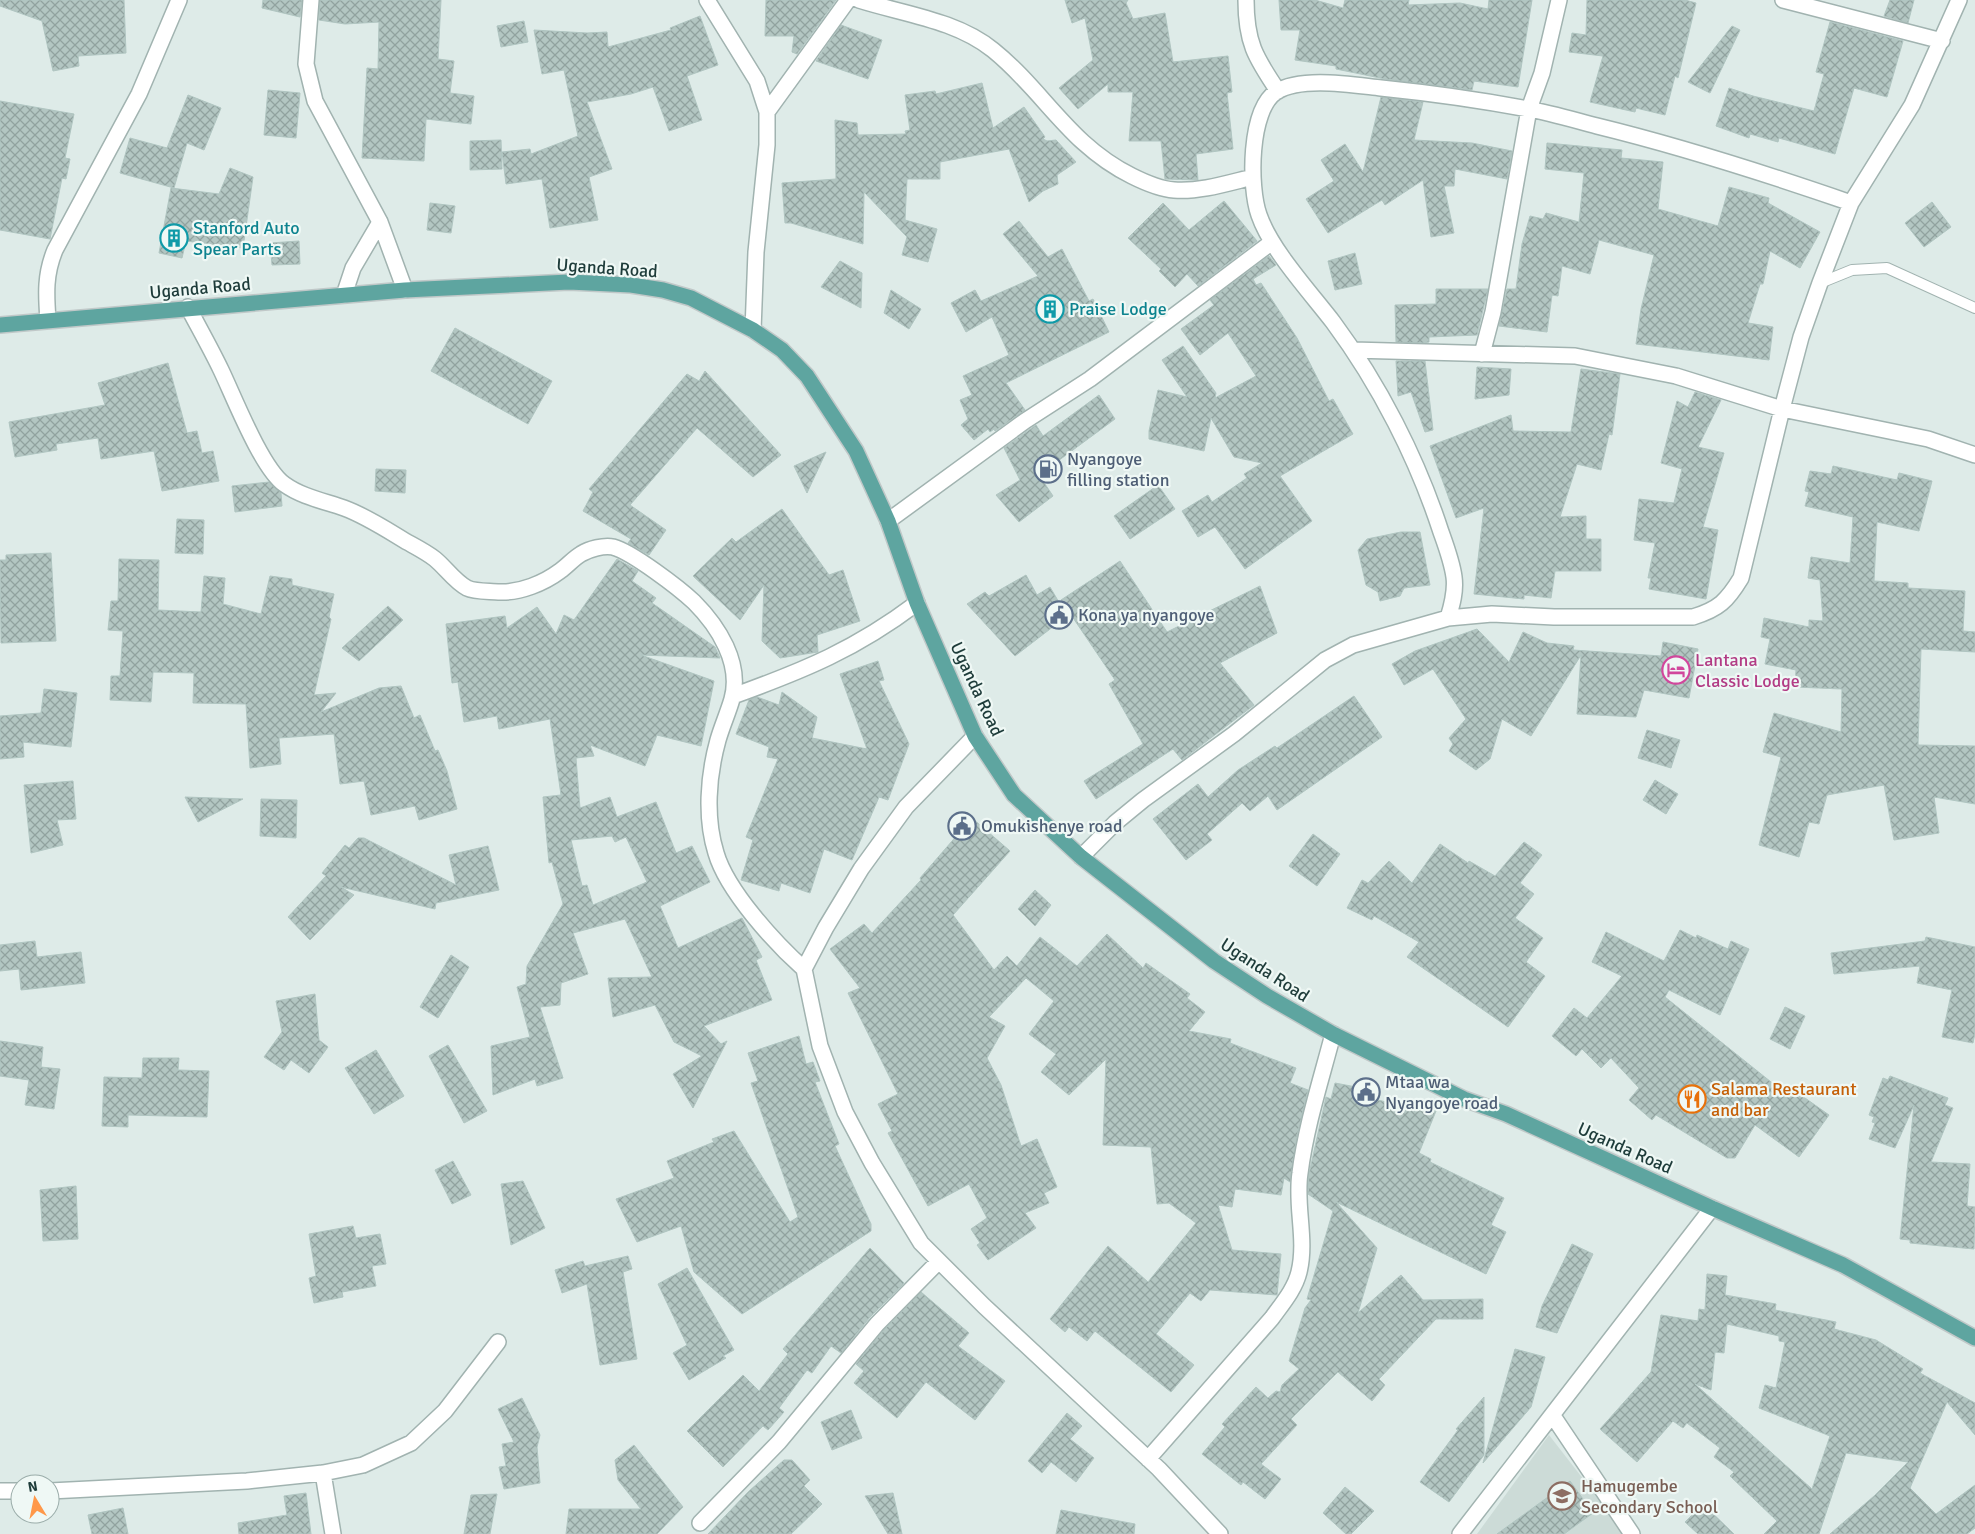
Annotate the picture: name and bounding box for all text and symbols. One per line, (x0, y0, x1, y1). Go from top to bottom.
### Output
place label: Stanford Auto Spear Parts (193, 217, 300, 260)
building icon: Stanford Auto Spear Parts (159, 223, 189, 253)
street label: Uganda Road (556, 253, 658, 283)
street label: Uganda Road (148, 273, 252, 303)
building icon: Praise Lodge (1035, 294, 1065, 324)
place label: Praise Lodge (1069, 298, 1167, 320)
place label: Nyangoye filling station (1067, 448, 1170, 491)
fuel station icon: Nyangoye filling station (1033, 454, 1063, 484)
public building icon: Kona ya nyangoye (1044, 600, 1074, 630)
place label: Kona ya nyangoye (1078, 604, 1214, 626)
street label: Uganda Road (946, 638, 1008, 740)
place label: Lantana Classic Lodge (1695, 649, 1800, 692)
hotel icon: Lantana Classic Lodge (1661, 655, 1691, 685)
public building icon: Omukishenye road (947, 811, 977, 841)
place label: Omukishenye road (981, 815, 1122, 837)
street label: Uganda Road (1216, 933, 1314, 1007)
place label: Mtaa wa Nyangoye road (1385, 1071, 1498, 1114)
public building icon: Mtaa wa Nyangoye road (1351, 1077, 1381, 1107)
place label: Salama Restaurant and bar (1711, 1078, 1856, 1121)
restaurant icon: Salama Restaurant and bar (1677, 1084, 1707, 1114)
street label: Uganda Road (1574, 1117, 1676, 1179)
north arrow (10, 1474, 60, 1524)
place label: Hamugembe Secondary School (1581, 1475, 1718, 1518)
text: N (27, 1477, 39, 1496)
school or university icon: Hamugembe Secondary School (1547, 1481, 1577, 1511)

